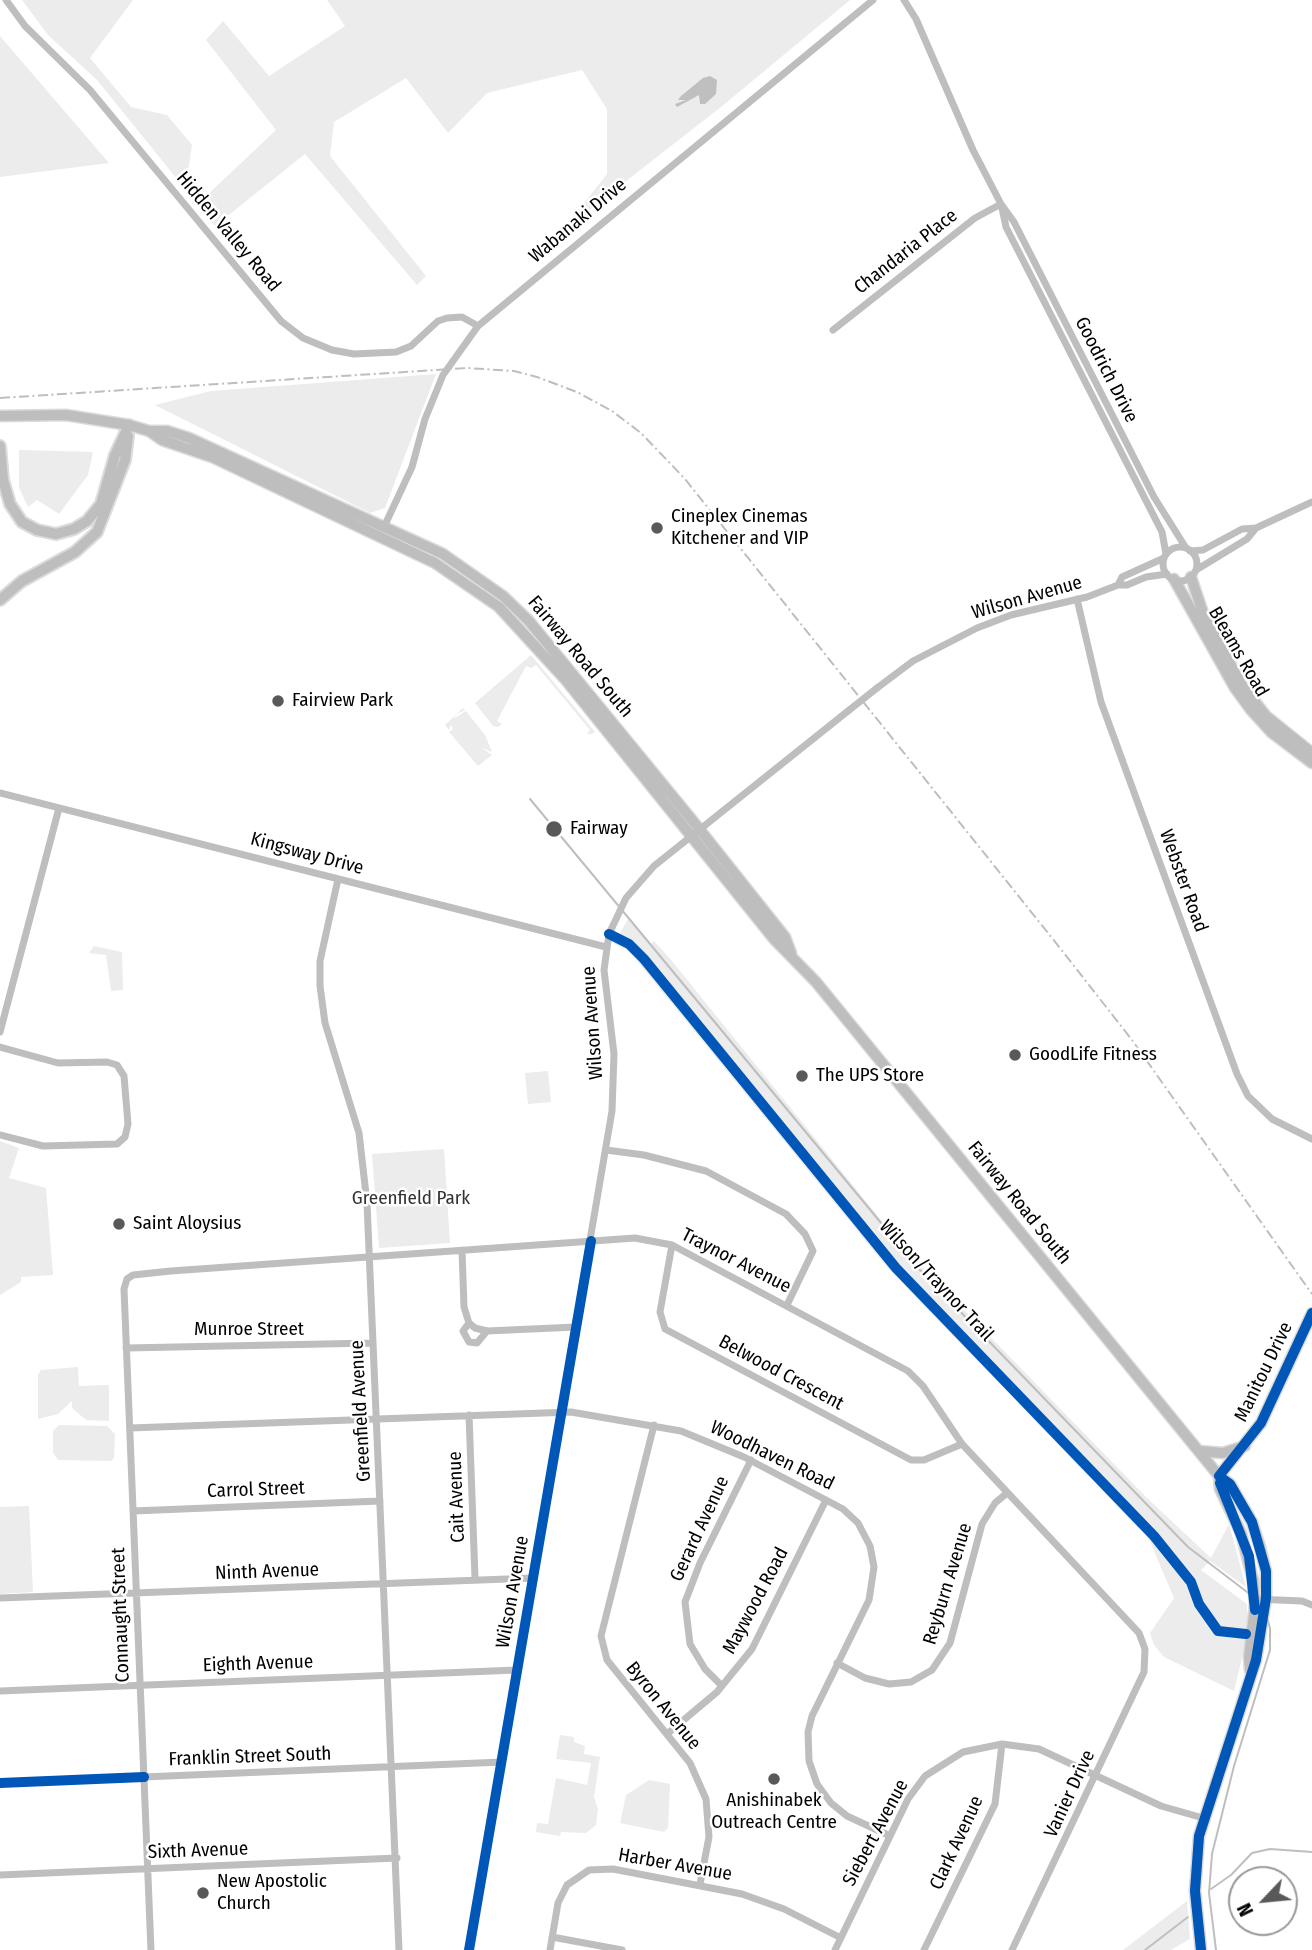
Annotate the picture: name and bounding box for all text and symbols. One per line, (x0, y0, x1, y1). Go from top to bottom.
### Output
street label: Hidden Valley Road (171, 167, 285, 297)
street label: Wabanaki Drive (525, 174, 631, 268)
street label: Chandaria Place (850, 205, 962, 299)
street label: Goodrich Drive (1070, 313, 1142, 427)
place label: Cineplex Cinemas Kitchener and VIP (671, 506, 808, 550)
marker: Cineplex Cinemas Kitchener and VIP (649, 520, 665, 536)
street label: Wilson Avenue (969, 571, 1085, 625)
street label: Fairway Road South (523, 592, 637, 722)
street label: Bleams Road (1203, 603, 1273, 701)
place label: Fairview Park (292, 690, 393, 712)
marker: Fairview Park (270, 693, 286, 709)
place label: Fairway (570, 818, 628, 840)
marker: Fairway (544, 819, 564, 839)
street label: Webster Road (1154, 827, 1212, 935)
street label: Kingsway Drive (248, 828, 366, 880)
street label: Wilson Avenue (578, 965, 608, 1081)
place label: GoodLife Fitness (1029, 1044, 1157, 1066)
marker: GoodLife Fitness (1007, 1047, 1023, 1063)
place label: The UPS Store (816, 1065, 924, 1087)
marker: The UPS Store (794, 1068, 810, 1084)
street label: Fairway Road South (962, 1137, 1076, 1269)
park label: Greenfield Park (352, 1188, 470, 1210)
place label: Saint Aloysius (133, 1213, 241, 1235)
marker: Saint Aloysius (111, 1216, 127, 1232)
street label: Wilson/Traynor Trail (874, 1216, 998, 1346)
street label: Traynor Avenue (677, 1224, 795, 1298)
street label: Manitou Drive (1230, 1318, 1298, 1426)
street label: Munroe Street (194, 1319, 304, 1341)
street label: Belwood Crescent (715, 1330, 847, 1416)
street label: Greenfield Avenue (346, 1340, 376, 1482)
street label: Woodhaven Road (706, 1416, 838, 1496)
street label: Cait Avenue (444, 1451, 470, 1543)
street label: Gerard Avenue (666, 1473, 734, 1585)
street label: Carrol Street (207, 1477, 305, 1503)
street label: Reyburn Avenue (919, 1520, 977, 1648)
street label: Wilson Avenue (492, 1534, 534, 1650)
street label: Maywood Road (718, 1544, 794, 1658)
street label: Connaught Street (107, 1547, 135, 1683)
street label: Ninth Avenue (215, 1559, 319, 1585)
street label: Eighth Avenue (202, 1651, 314, 1677)
street label: Byron Avenue (621, 1657, 705, 1755)
street label: Franklin Street South (168, 1743, 332, 1771)
street label: Vanier Drive (1040, 1747, 1100, 1841)
marker: Anishinabek Outreach Centre (766, 1771, 782, 1787)
street label: Siebert Avenue (838, 1776, 914, 1890)
place label: Anishinabek Outreach Centre (711, 1790, 837, 1834)
street label: Clark Avenue (925, 1793, 989, 1893)
street label: Sixth Avenue (147, 1838, 249, 1864)
street label: Harber Avenue (616, 1844, 734, 1886)
north arrow (1228, 1866, 1298, 1936)
place label: New Apostolic Church (217, 1871, 327, 1915)
marker: New Apostolic Church (195, 1885, 211, 1901)
text: N (1233, 1899, 1258, 1920)

